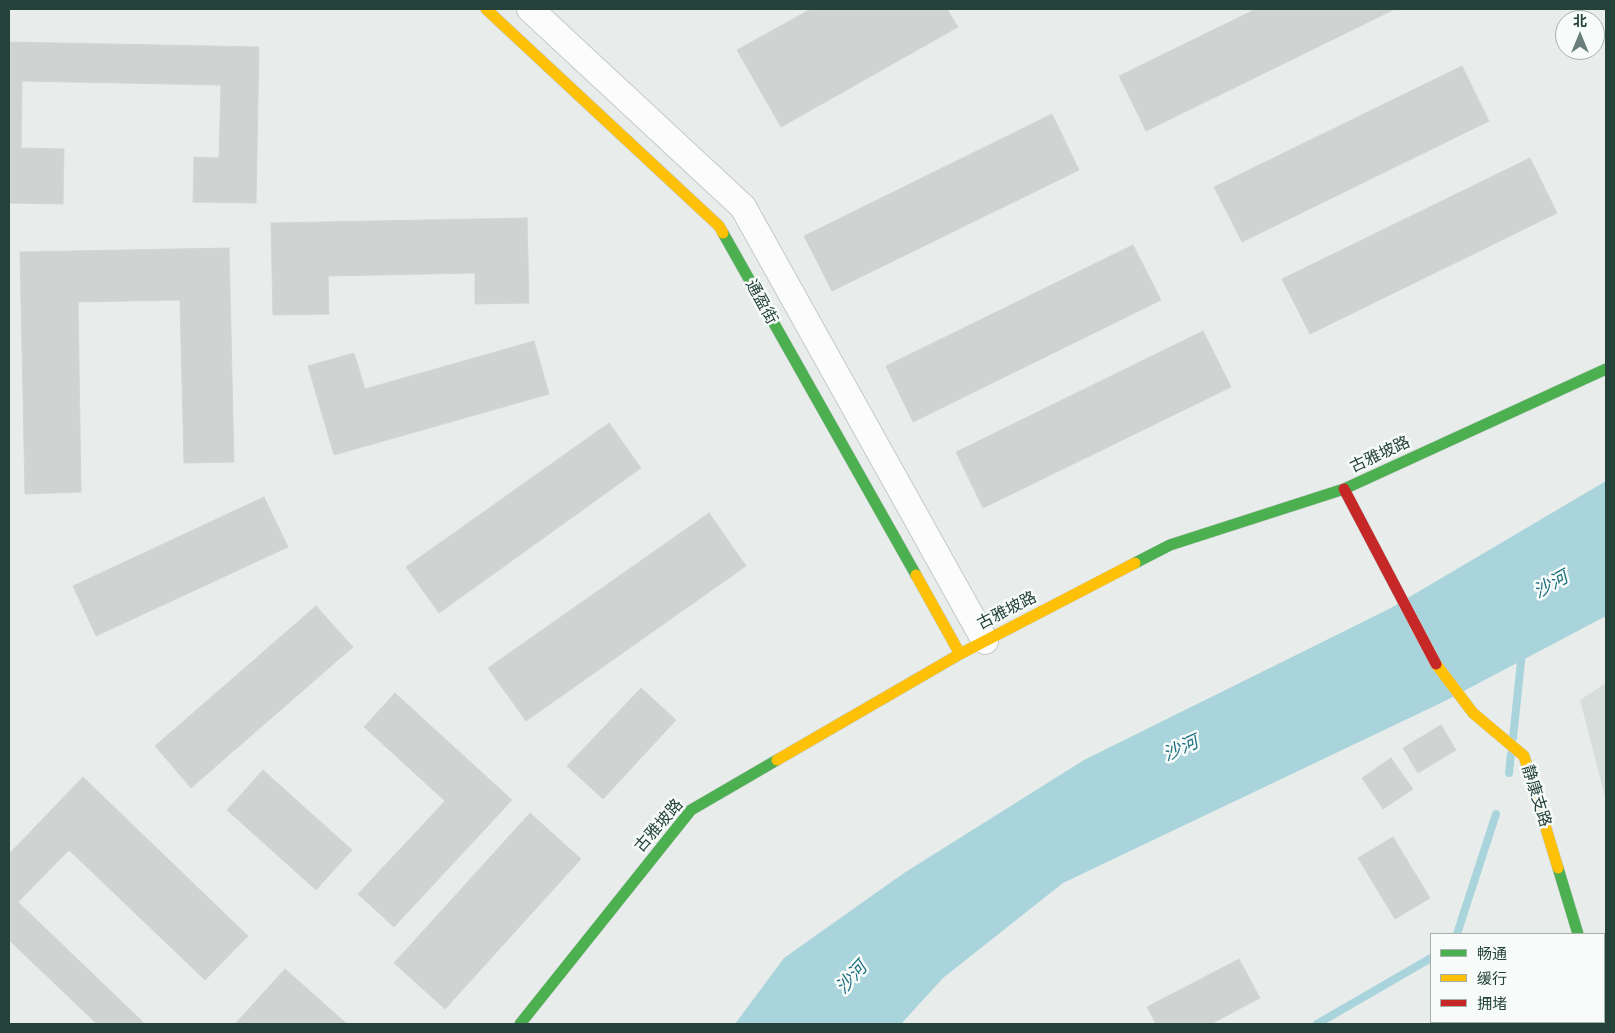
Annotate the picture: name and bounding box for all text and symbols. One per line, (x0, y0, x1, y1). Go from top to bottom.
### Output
north arrow (1555, 10, 1605, 60)
text: 北 (1573, 11, 1587, 30)
street label: 通盈街 (741, 276, 781, 328)
street label: 古雅坡路 (1347, 433, 1413, 477)
water label: 沙河 (1530, 567, 1572, 603)
street label: 古雅坡路 (974, 588, 1040, 634)
water label: 沙河 (1160, 732, 1202, 766)
street label: 静康支路 (1517, 763, 1555, 829)
street label: 古雅坡路 (631, 796, 687, 856)
legend (1430, 933, 1605, 1023)
text: 畅通 (1477, 943, 1507, 964)
water label: 沙河 (832, 957, 872, 999)
text: 缓行 (1477, 968, 1507, 989)
text: 拥堵 (1477, 993, 1507, 1014)

